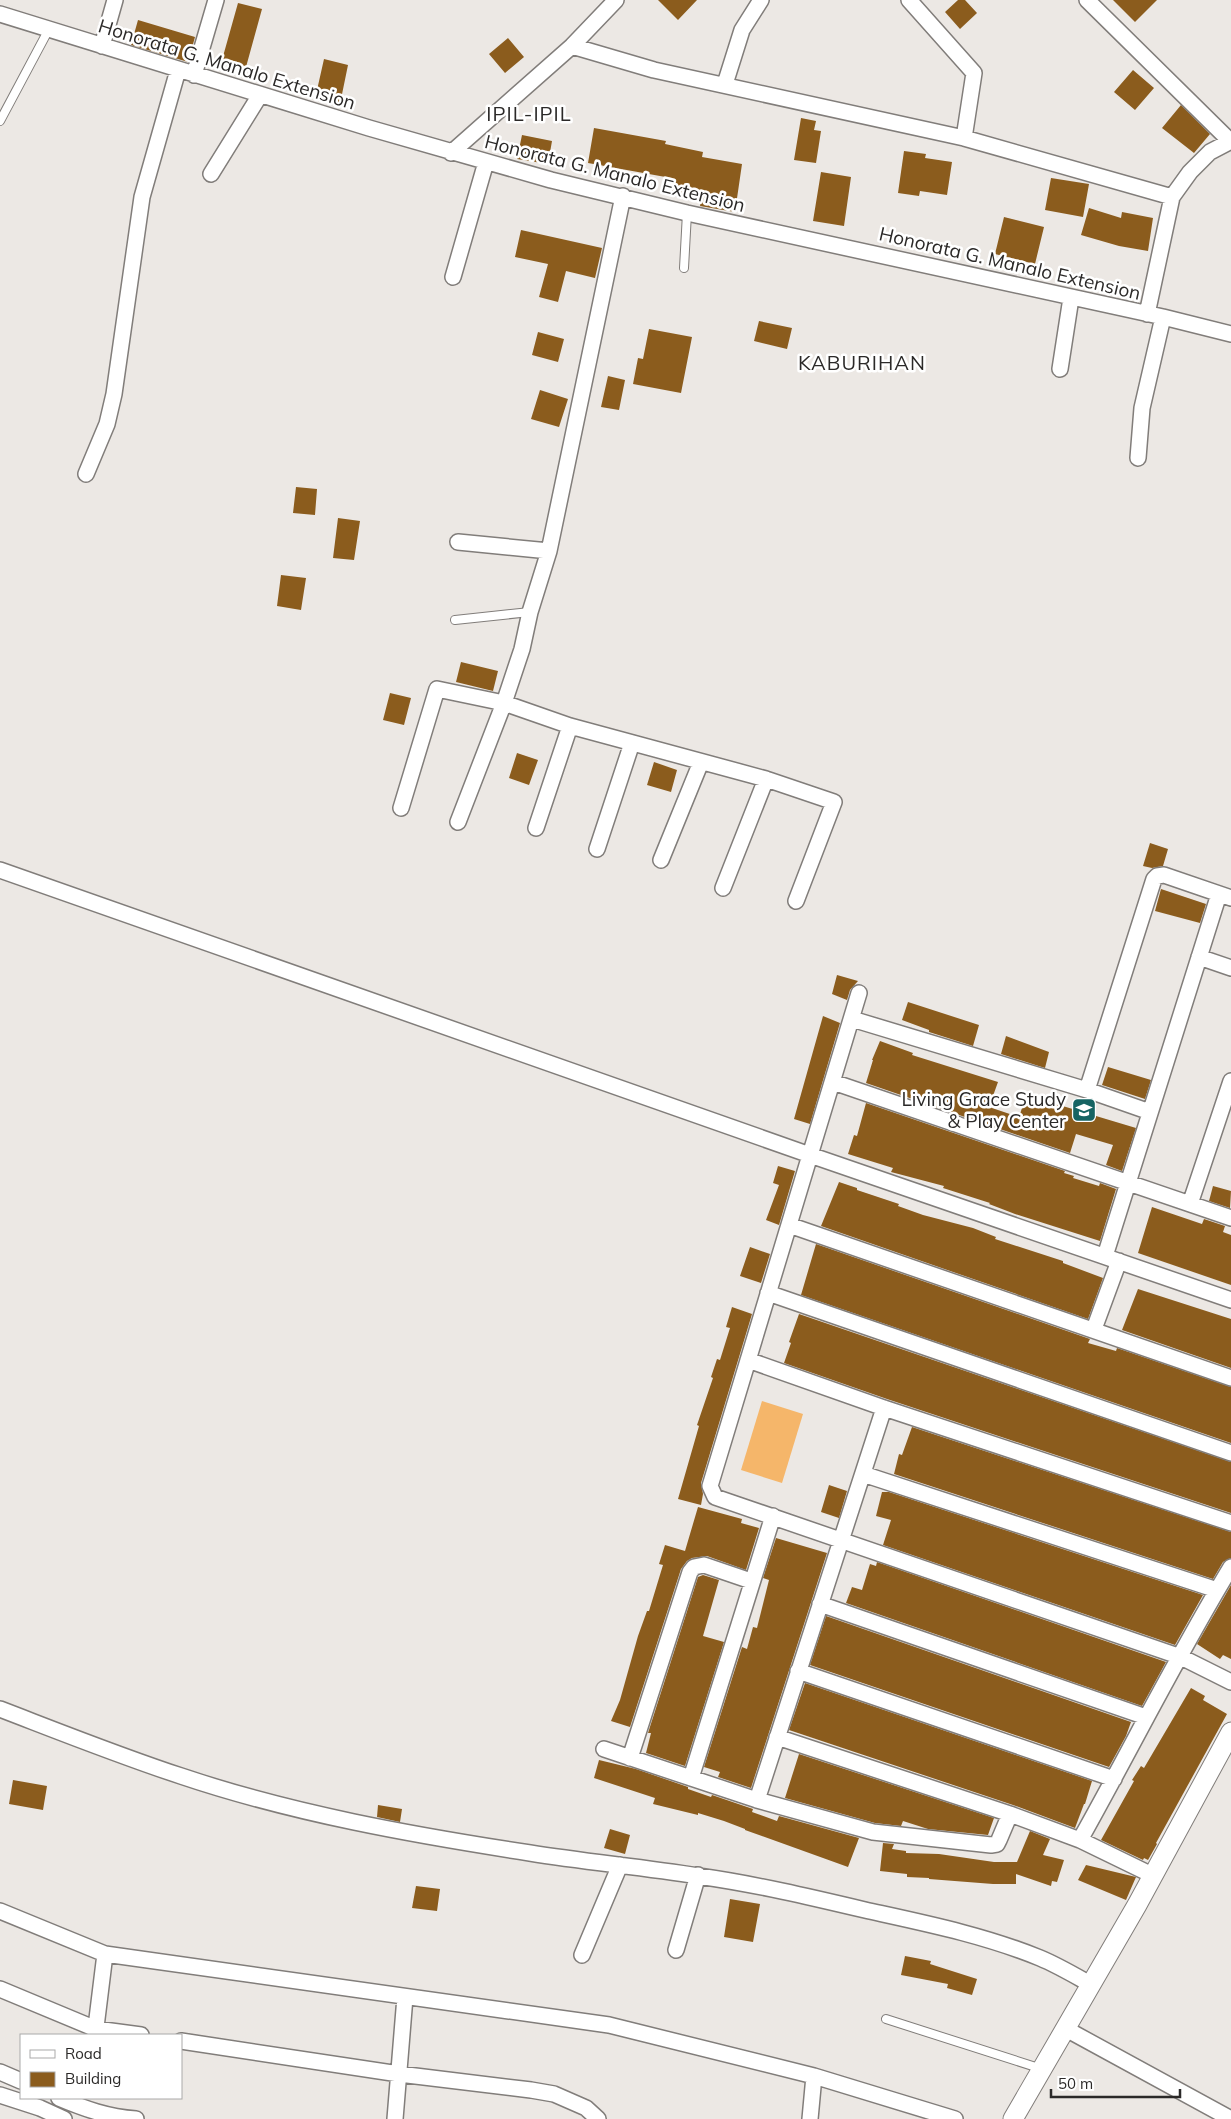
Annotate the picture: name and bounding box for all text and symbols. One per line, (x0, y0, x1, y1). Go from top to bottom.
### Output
street label: Honorata G. Manalo Extension (96, 13, 358, 115)
district label: IPIL-IPIL (486, 101, 572, 126)
street label: Honorata G. Manalo Extension (482, 129, 748, 217)
street label: Honorata G. Manalo Extension (877, 221, 1143, 305)
district label: KABURIHAN (798, 350, 926, 375)
place label: Living Grace Study & Play Center (901, 1087, 1066, 1133)
school or university icon: Living Grace Study & Play Center (1071, 1097, 1097, 1123)
legend (20, 2034, 182, 2099)
text: Road (65, 2044, 102, 2063)
scale bar (1051, 2066, 1180, 2098)
text: Building (65, 2069, 121, 2088)
text: 50 m (1058, 2074, 1093, 2093)

